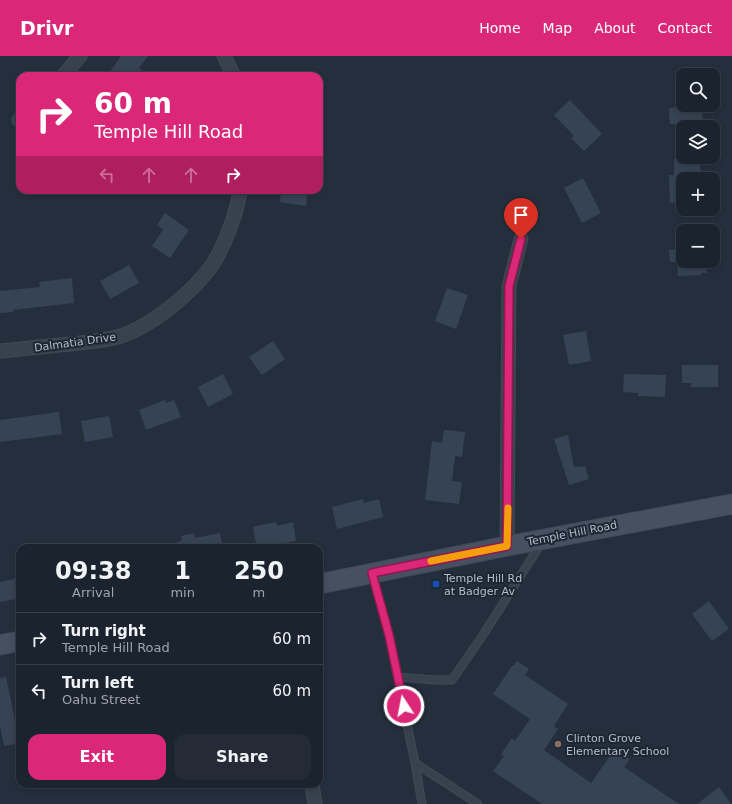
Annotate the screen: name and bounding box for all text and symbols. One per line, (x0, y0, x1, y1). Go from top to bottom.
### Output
text: Drivr (20, 17, 73, 39)
text: Home (479, 20, 521, 36)
text: Map (543, 20, 572, 36)
text: About (594, 20, 636, 36)
text: Contact (658, 20, 712, 36)
map controls (676, 68, 720, 268)
button: search (676, 68, 720, 112)
text: 60 m (94, 87, 172, 120)
icon: right (28, 88, 80, 140)
button: layers (676, 120, 720, 164)
text: Temple Hill Road (94, 121, 243, 142)
icon: left (96, 164, 118, 186)
icon: ahead (138, 164, 160, 186)
icon: ahead (180, 164, 202, 186)
icon: right (222, 164, 244, 186)
button: + (676, 172, 720, 216)
pin (504, 198, 538, 239)
icon: arrive (510, 204, 532, 226)
button: − (676, 224, 720, 268)
street label: Dalmatia Drive (33, 330, 117, 355)
street label: Temple Hill Road (525, 518, 618, 549)
text: 09:38 (55, 557, 131, 585)
text: 1 (174, 557, 191, 585)
text: 250 (234, 557, 284, 585)
place label: Temple Hill Rd at Badger Av (443, 572, 522, 598)
marker: Temple Hill Rd at Badger Av (431, 579, 441, 589)
text: Arrival (72, 585, 114, 600)
text: min (170, 585, 195, 600)
text: m (253, 585, 265, 600)
text: Turn right (62, 622, 146, 640)
icon: right (28, 628, 50, 650)
text: 60 m (273, 630, 311, 648)
text: Temple Hill Road (62, 640, 170, 655)
text: Turn left (62, 674, 134, 692)
icon: left (28, 680, 50, 702)
text: 60 m (273, 682, 311, 700)
position arrow (383, 685, 425, 727)
text: Oahu Street (62, 692, 140, 707)
place label: Clinton Grove Elementary School (566, 732, 669, 758)
button: Exit (28, 734, 166, 780)
button: Share (174, 734, 311, 780)
marker: Clinton Grove Elementary School (553, 739, 563, 749)

